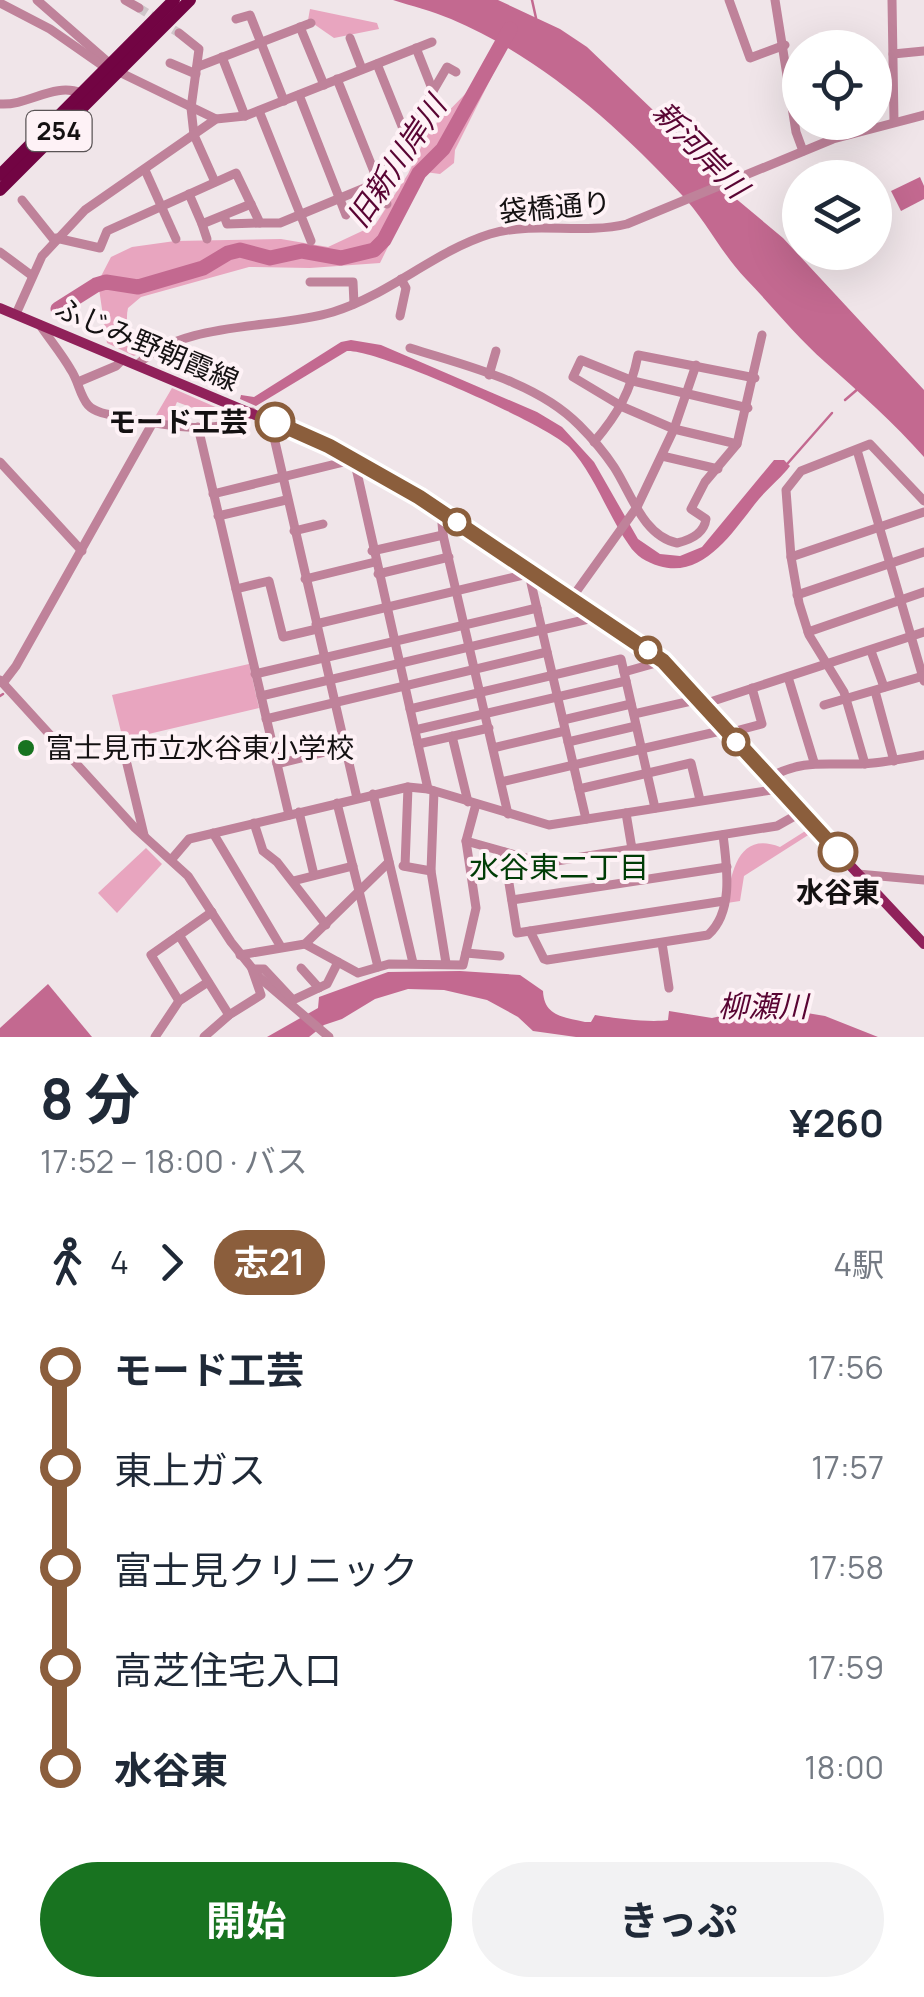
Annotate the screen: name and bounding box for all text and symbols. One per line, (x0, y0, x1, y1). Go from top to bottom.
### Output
map controls (782, 30, 892, 270)
button: locate (782, 30, 892, 140)
water label: 旧新川岸川 (337, 85, 456, 235)
water label: 新河岸川 (645, 92, 760, 209)
road number: 254 (27, 111, 92, 151)
button: layers (782, 160, 892, 270)
street label: 袋橋通り (497, 182, 612, 230)
street label: ふじみ野朝霞線 (50, 287, 245, 399)
place label: モード工芸 (108, 402, 248, 440)
marker: モード工芸 (256, 403, 294, 441)
unlabelled marker (444, 509, 470, 535)
unlabelled marker (635, 637, 661, 663)
place label: 富士見市立水谷東小学校 (46, 728, 354, 766)
unlabelled marker (723, 729, 749, 755)
marker: 富士見市立水谷東小学校 (15, 737, 37, 759)
marker: 水谷東 (819, 833, 857, 871)
district label: 水谷東二丁目 (469, 846, 649, 887)
place label: 水谷東 (796, 872, 880, 910)
water label: 柳瀬川 (718, 985, 811, 1026)
text: 8 分 (40, 1060, 140, 1136)
text: ¥260 (790, 1096, 884, 1148)
text: 17:52 – 18:00 · バス (40, 1139, 308, 1183)
icon: walk (40, 1235, 95, 1290)
icon: forward (144, 1235, 199, 1290)
text: 志21 (234, 1238, 305, 1286)
text: 4 (110, 1240, 129, 1284)
text: 4駅 (833, 1242, 884, 1286)
text: モード工芸 (114, 1343, 304, 1395)
text: 17:56 (808, 1345, 884, 1389)
text: 東上ガス (114, 1443, 266, 1495)
text: 17:57 (811, 1445, 884, 1489)
text: 富士見クリニック (114, 1543, 418, 1595)
text: 17:58 (809, 1545, 884, 1589)
text: 高芝住宅入口 (114, 1643, 342, 1695)
text: 17:59 (808, 1645, 884, 1689)
text: 水谷東 (114, 1743, 228, 1795)
text: 18:00 (804, 1745, 884, 1789)
button: 開始 (40, 1862, 452, 1977)
button: きっぷ (472, 1862, 884, 1977)

